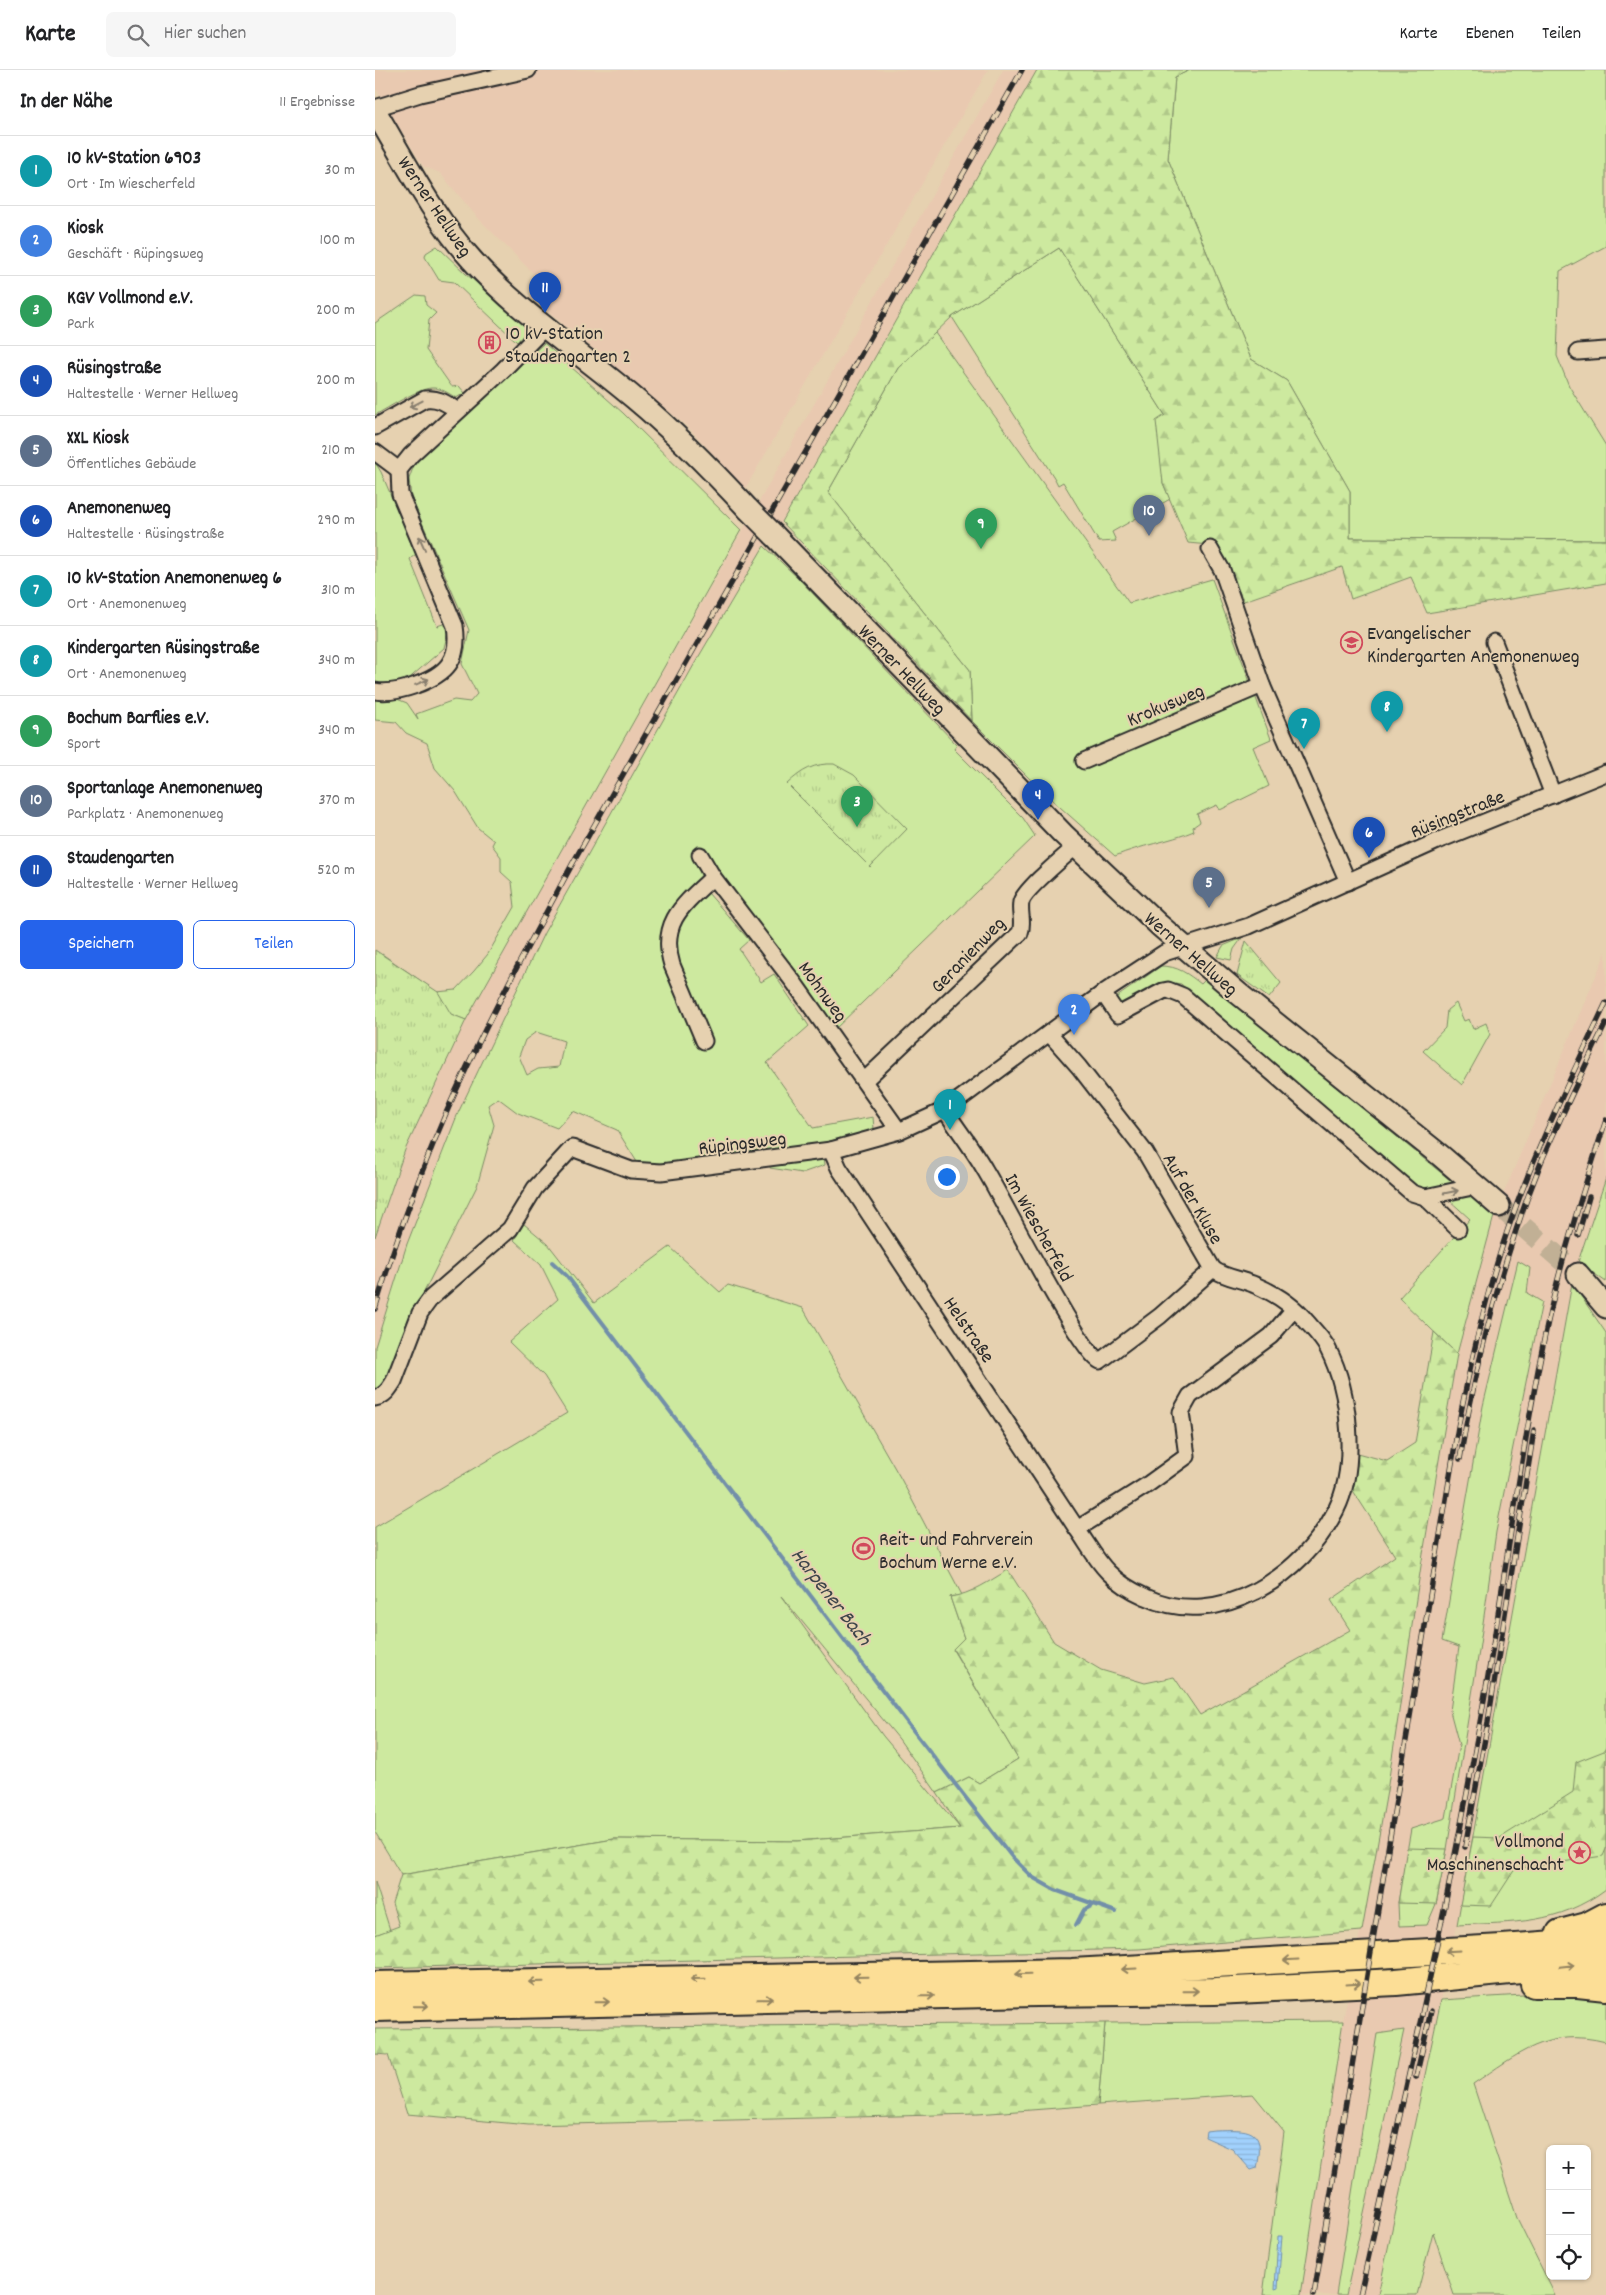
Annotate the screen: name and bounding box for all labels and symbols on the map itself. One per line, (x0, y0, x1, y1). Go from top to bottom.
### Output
street label: Werner Hellweg (389, 151, 478, 264)
pin: 11 (529, 272, 561, 313)
place label: 10 kV-Station Staudengarten 2 (505, 321, 631, 372)
building icon: 10 kV-Station Staudengarten 2 (477, 331, 501, 355)
one-way arrow (409, 400, 424, 409)
pin: 10 (1133, 495, 1165, 536)
pin: 9 (965, 508, 997, 549)
one-way arrow (416, 536, 426, 551)
street label: Werner Hellweg (850, 619, 951, 723)
place label: Evangelischer Kindergarten Anemonenweg (1367, 621, 1580, 672)
school or university icon: Evangelischer Kindergarten Anemonenweg (1339, 631, 1363, 655)
one-way arrow (414, 676, 429, 686)
street label: Krokusweg (1123, 678, 1209, 736)
pin: 8 (1371, 691, 1403, 732)
pin: 7 (1288, 708, 1320, 749)
pin: 4 (1022, 779, 1054, 820)
street label: Rüsingstraße (1407, 784, 1510, 847)
pin: 3 (841, 786, 873, 827)
pin: 6 (1353, 817, 1385, 858)
pin: 5 (1193, 867, 1225, 908)
street label: Werner Hellweg (1137, 906, 1243, 1004)
street label: Geranienweg (925, 911, 1013, 1001)
street label: Mohnweg (790, 956, 853, 1029)
pin: 2 (1058, 994, 1090, 1035)
pin: 1 (934, 1089, 966, 1130)
street label: Rüpingsweg (697, 1126, 788, 1164)
street label: Auf der Kluse (1154, 1149, 1229, 1250)
your location (934, 1164, 960, 1190)
street label: Im Wiescherfeld (996, 1169, 1079, 1288)
one-way arrow (1442, 1186, 1458, 1196)
street label: Helstraße (935, 1292, 1000, 1370)
place label: Reit- und Fahrverein Bochum Werne e.V. (879, 1527, 1033, 1578)
sports icon: Reit- und Fahrverein Bochum Werne e.V. (851, 1537, 875, 1561)
water label: Harpener Bach (782, 1543, 878, 1654)
place label: Vollmond Maschinenschacht (1427, 1829, 1564, 1880)
place icon: Vollmond Maschinenschacht (1568, 1840, 1592, 1864)
one-way arrow (1445, 1946, 1461, 1955)
one-way arrow (1283, 1955, 1299, 1964)
one-way arrow (1559, 1961, 1575, 1971)
one-way arrow (1121, 1964, 1137, 1973)
one-way arrow (1015, 1969, 1031, 1978)
one-way arrow (853, 1972, 869, 1982)
one-way arrow (690, 1975, 706, 1984)
one-way arrow (528, 1977, 544, 1987)
one-way arrow (1344, 1979, 1361, 1989)
one-way arrow (1182, 1986, 1199, 1996)
one-way arrow (919, 1992, 935, 2001)
one-way arrow (756, 1994, 772, 2004)
one-way arrow (594, 1997, 610, 2007)
one-way arrow (412, 2001, 428, 2011)

